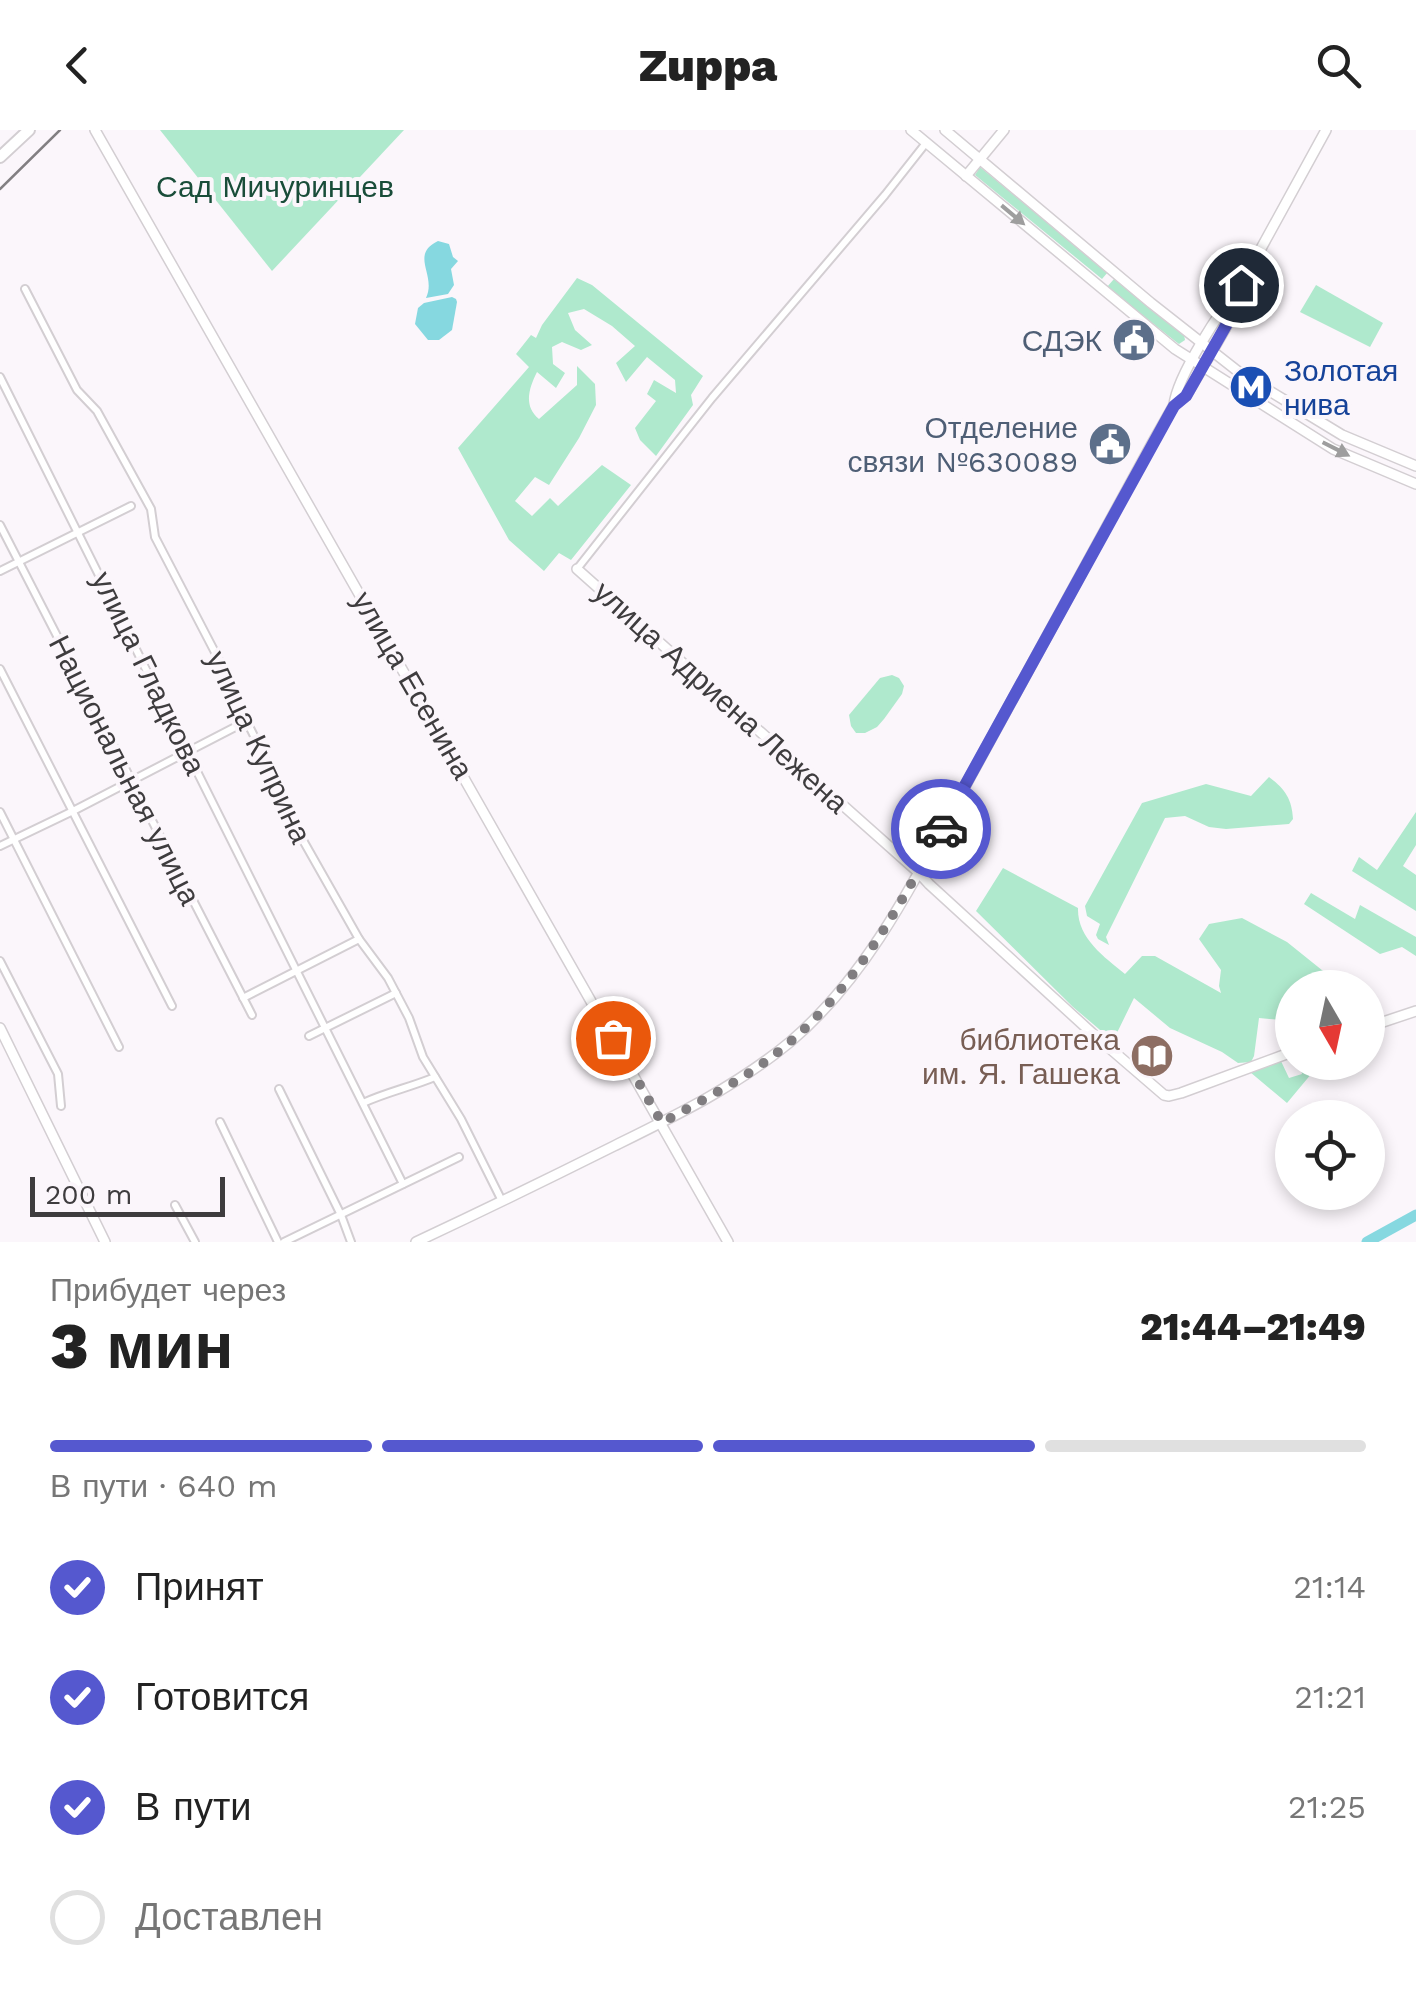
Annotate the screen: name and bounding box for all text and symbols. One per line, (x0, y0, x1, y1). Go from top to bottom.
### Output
icon: back (50, 38, 105, 93)
icon: search (1311, 38, 1366, 93)
text: Zuppa (639, 39, 777, 92)
park label: Сад Мичуринцев (156, 169, 394, 204)
one-way arrow (1000, 204, 1025, 225)
pin (1199, 243, 1284, 328)
icon: home (1214, 258, 1269, 313)
public building icon: СДЭК (1111, 317, 1157, 363)
place label: СДЭК (1022, 323, 1103, 358)
place label: Золотая нива (1284, 353, 1398, 422)
metro station icon: Золотая нива (1228, 364, 1274, 410)
place label: Отделение связи №630089 (848, 410, 1078, 479)
public building icon: Отделение связи №630089 (1087, 421, 1133, 467)
one-way arrow (1322, 440, 1351, 457)
street label: улица Гладкова (85, 566, 213, 780)
street label: улица Адриена Лежена (587, 574, 856, 821)
street label: улица Есенина (345, 585, 481, 785)
street label: Национальная улица (42, 629, 208, 911)
street label: улица Куприна (199, 645, 319, 849)
courier (891, 779, 991, 879)
icon: car (914, 802, 969, 857)
north arrow (1275, 970, 1385, 1080)
map controls (1275, 970, 1385, 1210)
pin (571, 996, 656, 1081)
icon: bag (586, 1011, 641, 1066)
place label: библиотека им. Я. Гашека (922, 1022, 1120, 1091)
library icon: библиотека им. Я. Гашека (1129, 1033, 1175, 1079)
button: locate (1275, 1100, 1385, 1210)
scale bar (30, 1172, 225, 1216)
text: 200 m (45, 1178, 132, 1211)
text: Прибудет через (50, 1271, 286, 1309)
text: 21:44–21:49 (1140, 1305, 1366, 1349)
text: 3 мин (50, 1308, 233, 1384)
text: В пути · 640 m (50, 1467, 278, 1505)
icon: check (50, 1560, 105, 1615)
text: Принят (135, 1565, 264, 1609)
text: 21:14 (1293, 1568, 1366, 1606)
icon: check (50, 1670, 105, 1725)
text: Готовится (135, 1675, 309, 1719)
text: 21:21 (1294, 1678, 1366, 1716)
icon: check (50, 1780, 105, 1835)
text: В пути (135, 1785, 252, 1829)
text: 21:25 (1288, 1788, 1366, 1826)
text: Доставлен (135, 1895, 323, 1939)

